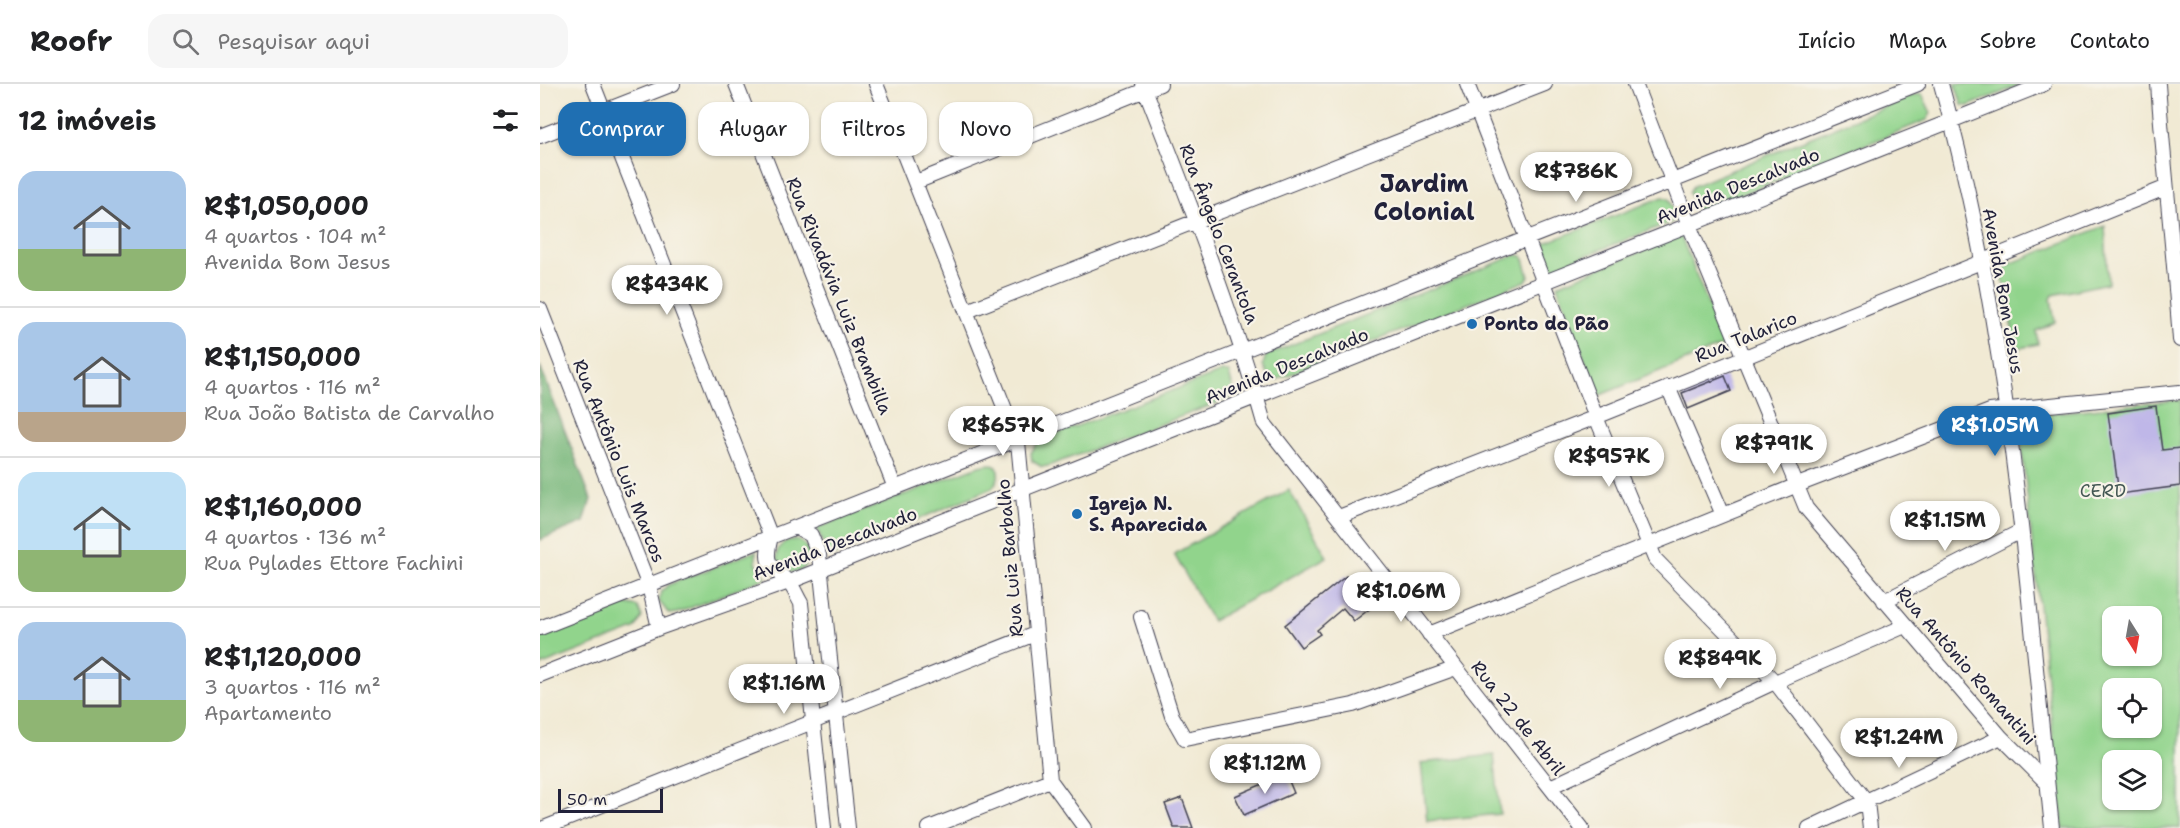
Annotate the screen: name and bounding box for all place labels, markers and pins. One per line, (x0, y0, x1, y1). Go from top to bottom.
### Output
pin: R$786K (1527, 152, 1625, 203)
pin: R$434K (618, 265, 716, 316)
place label: Ponto do Pão (1484, 312, 1609, 336)
marker: Ponto do Pão (1465, 317, 1479, 331)
pin: R$657K (954, 406, 1052, 457)
pin: R$1.05M (1940, 406, 2050, 457)
pin: R$791K (1725, 424, 1823, 475)
pin: R$957K (1560, 437, 1658, 488)
place label: Igreja N. S. Aparecida (1089, 492, 1208, 537)
pin: R$1.15M (1890, 501, 2000, 552)
marker: Igreja N. S. Aparecida (1070, 507, 1084, 521)
pin: R$1.06M (1346, 572, 1456, 623)
pin: R$849K (1671, 639, 1769, 690)
pin: R$1.16M (729, 664, 839, 715)
pin: R$1.24M (1844, 718, 1954, 769)
pin: R$1.12M (1210, 744, 1320, 795)

